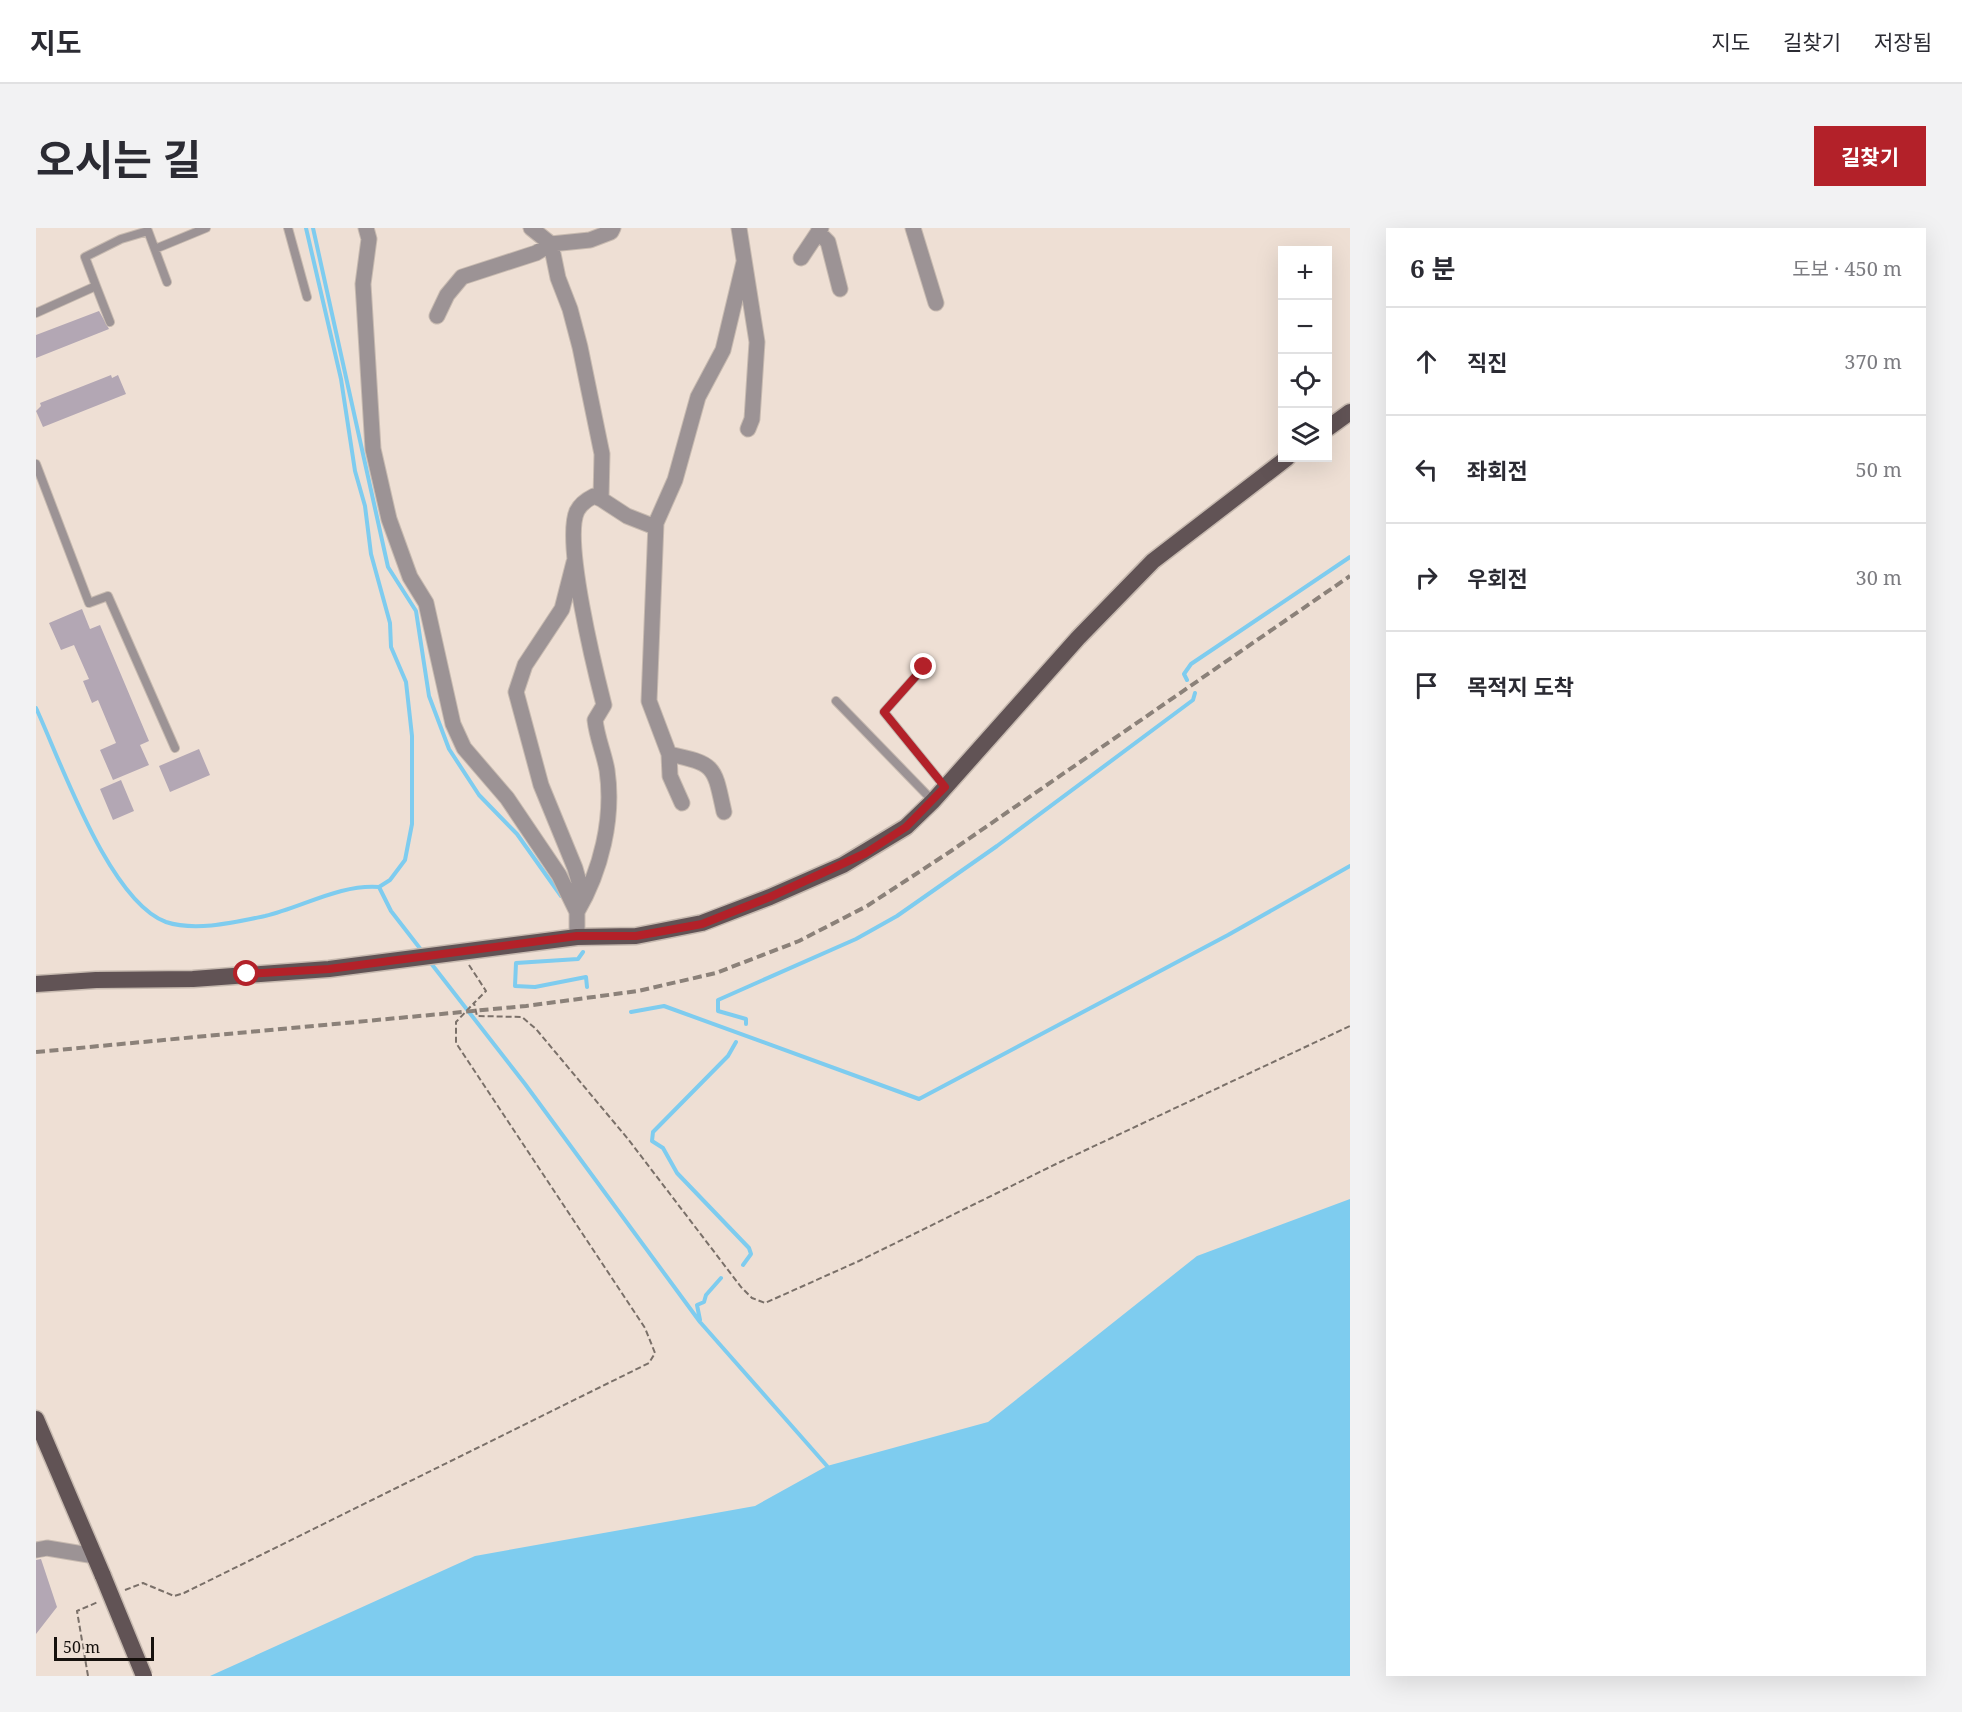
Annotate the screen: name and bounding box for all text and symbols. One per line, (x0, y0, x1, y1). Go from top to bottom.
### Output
text: 지도 (30, 23, 82, 61)
text: 지도 (1711, 28, 1750, 56)
text: 길찾기 (1783, 28, 1841, 56)
text: 저장됨 (1874, 28, 1932, 56)
button: 길찾기 (1814, 126, 1926, 186)
text: 오시는 길 (36, 130, 201, 187)
map controls (1278, 246, 1332, 462)
button: + (1278, 246, 1332, 300)
text: 6 분 (1410, 250, 1455, 286)
text: 도보 · 450 m (1792, 255, 1902, 282)
button: − (1278, 300, 1332, 354)
icon: ahead (1410, 345, 1443, 378)
text: 직진 (1467, 347, 1507, 377)
text: 370 m (1844, 348, 1902, 375)
button: locate (1278, 354, 1332, 408)
button: layers (1278, 408, 1332, 462)
icon: left (1410, 453, 1443, 486)
text: 좌회전 (1467, 455, 1528, 485)
text: 50 m (1856, 456, 1902, 483)
icon: right (1410, 561, 1443, 594)
text: 우회전 (1467, 563, 1528, 593)
text: 30 m (1856, 564, 1902, 591)
route end (910, 653, 936, 679)
icon: arrive (1410, 669, 1443, 702)
text: 목적지 도착 (1467, 671, 1574, 701)
route start (233, 960, 259, 986)
scale bar (54, 1634, 154, 1662)
text: 50 m (63, 1636, 100, 1658)

